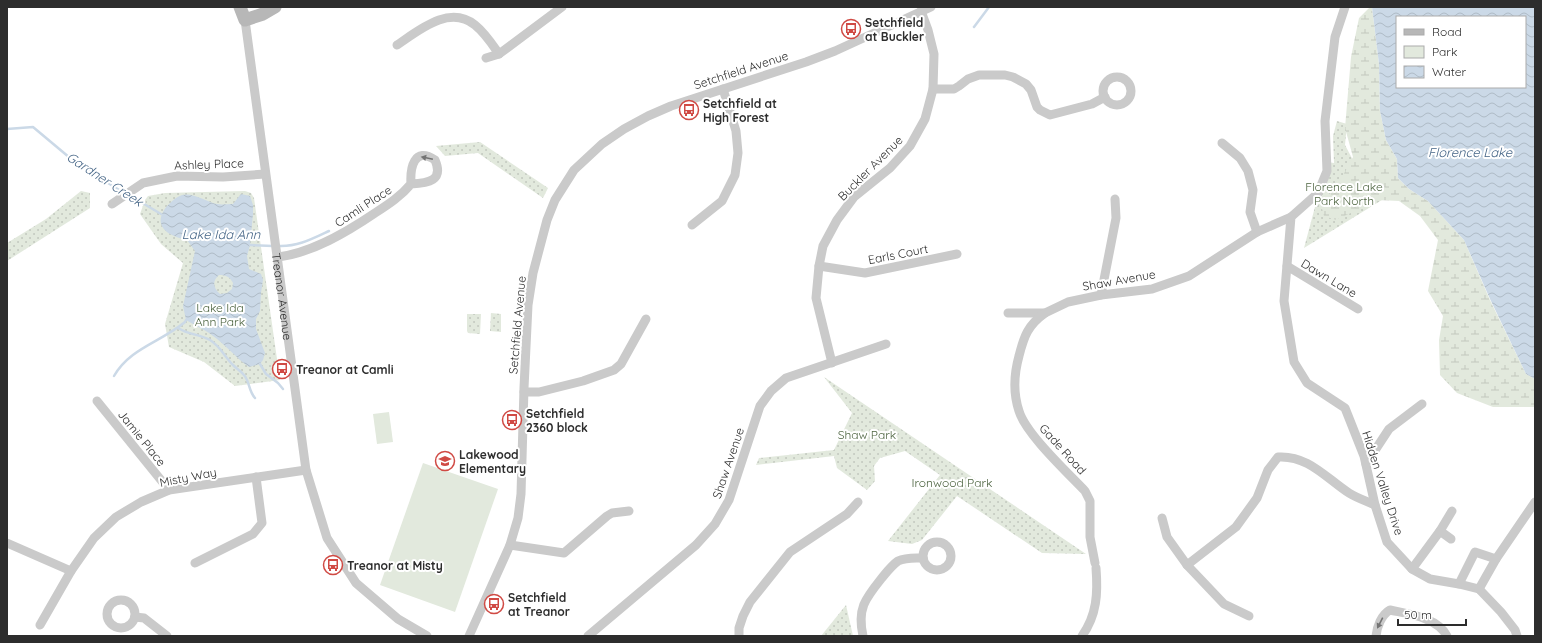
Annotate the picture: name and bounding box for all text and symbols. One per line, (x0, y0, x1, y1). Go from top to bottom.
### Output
place label: Setchfield at Buckler (865, 15, 924, 44)
legend (1396, 16, 1526, 88)
bus stop icon: Setchfield at Buckler (840, 18, 862, 40)
text: Road (1432, 24, 1462, 39)
text: Park (1432, 44, 1457, 59)
street label: Setchfield Avenue (692, 48, 790, 92)
text: Water (1432, 64, 1467, 79)
place label: Setchfield at High Forest (703, 96, 777, 125)
bus stop icon: Setchfield at High Forest (678, 99, 700, 121)
street label: Buckler Avenue (834, 132, 906, 204)
water label: Florence Lake (1428, 144, 1513, 160)
water label: Gardner Creek (64, 148, 147, 210)
one-way arrow (421, 154, 433, 160)
street label: Ashley Place (174, 155, 244, 173)
park label: Florence Lake Park North (1305, 179, 1383, 208)
street label: Camli Place (332, 182, 394, 230)
water label: Lake Ida Ann (182, 226, 261, 242)
street label: Earls Court (867, 241, 929, 267)
street label: Treanor Avenue (269, 252, 296, 341)
street label: Dawn Lane (1298, 255, 1360, 301)
street label: Shaw Avenue (1081, 266, 1157, 294)
street label: Setchfield Avenue (505, 275, 529, 375)
park label: Lake Ida Ann Park (195, 300, 245, 329)
bus stop icon: Treanor at Camli (271, 358, 293, 380)
place label: Treanor at Camli (296, 362, 394, 377)
place label: Setchfield 2360 block (526, 406, 588, 435)
street label: Jamie Place (115, 407, 169, 469)
bus stop icon: Setchfield 2360 block (501, 409, 523, 431)
street label: Gade Road (1036, 421, 1090, 477)
street label: Shaw Avenue (709, 425, 747, 500)
park label: Shaw Park (838, 427, 896, 442)
street label: Hidden Valley Drive (1359, 429, 1407, 537)
place label: Lakewood Elementary (459, 447, 526, 476)
school or university icon: Lakewood Elementary (434, 450, 456, 472)
street label: Misty Way (158, 464, 218, 490)
park label: Ironwood Park (911, 475, 993, 490)
bus stop icon: Treanor at Misty (322, 554, 344, 576)
place label: Treanor at Misty (347, 558, 443, 573)
place label: Setchfield at Treanor (508, 590, 570, 619)
bus stop icon: Setchfield at Treanor (483, 593, 505, 615)
scale bar (1398, 601, 1466, 627)
text: 50 m (1404, 607, 1432, 622)
one-way arrow (1377, 617, 1384, 629)

